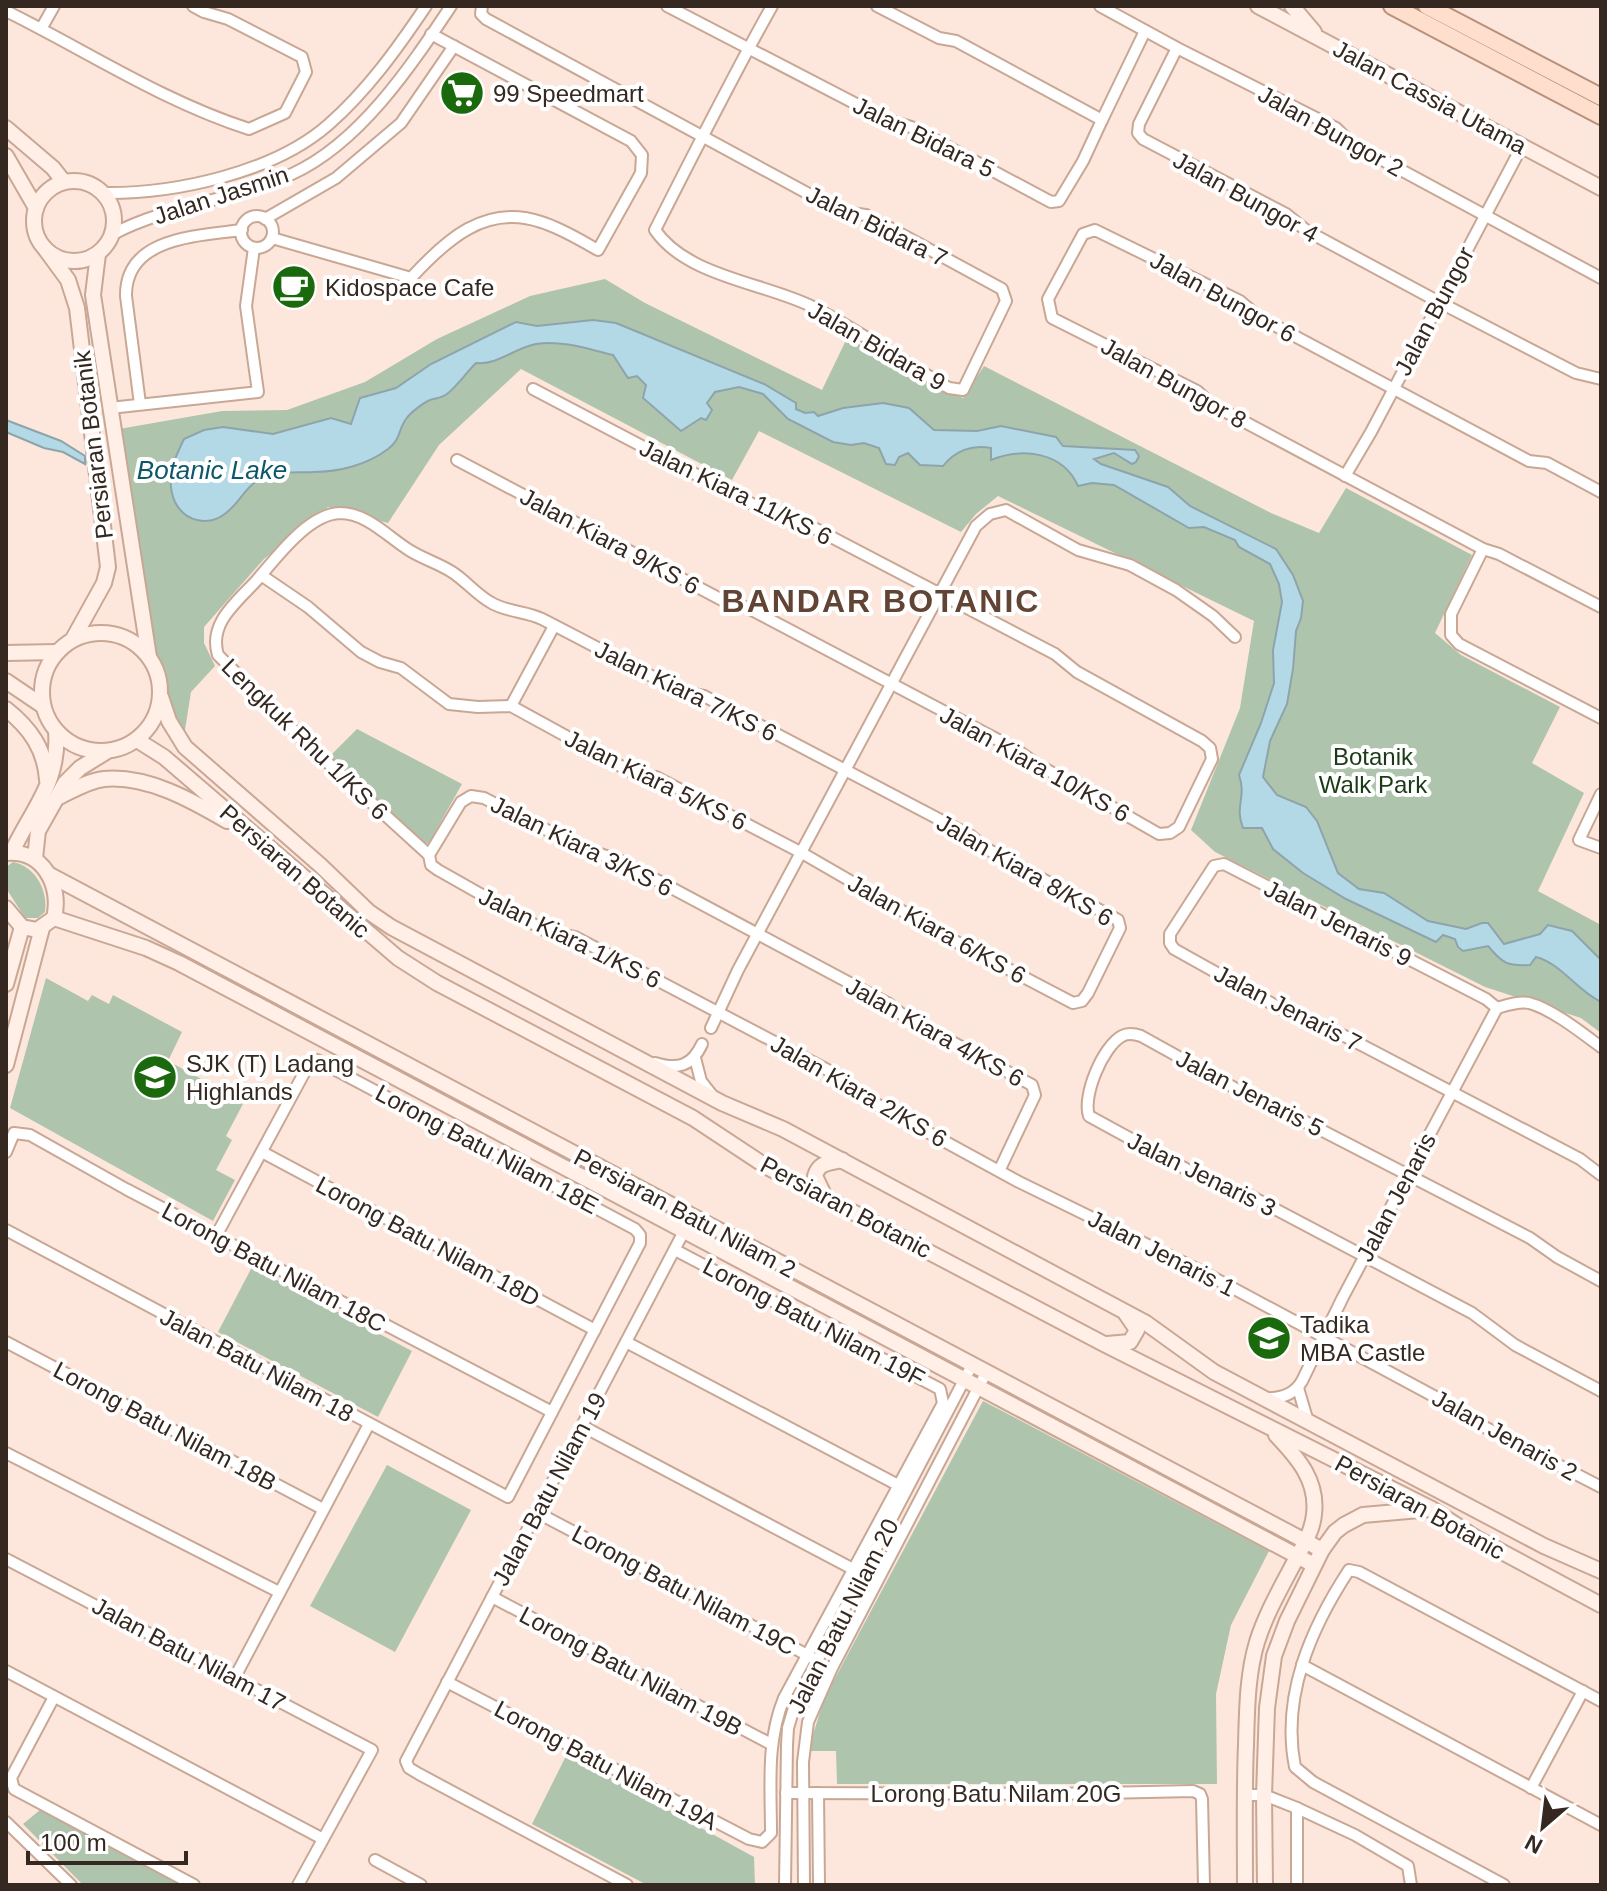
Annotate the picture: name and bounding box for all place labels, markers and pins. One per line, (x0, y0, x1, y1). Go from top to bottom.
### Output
supermarket icon: 99 Speedmart (438, 69, 486, 117)
place label: 99 Speedmart (493, 80, 644, 107)
cafe icon: Kidospace Cafe (270, 263, 318, 311)
place label: Kidospace Cafe (325, 274, 494, 301)
place label: SJK (T) Ladang Highlands (186, 1050, 354, 1105)
school or university icon: SJK (T) Ladang Highlands (131, 1053, 179, 1101)
place label: Tadika MBA Castle (1300, 1311, 1425, 1366)
school or university icon: Tadika MBA Castle (1245, 1314, 1293, 1362)

